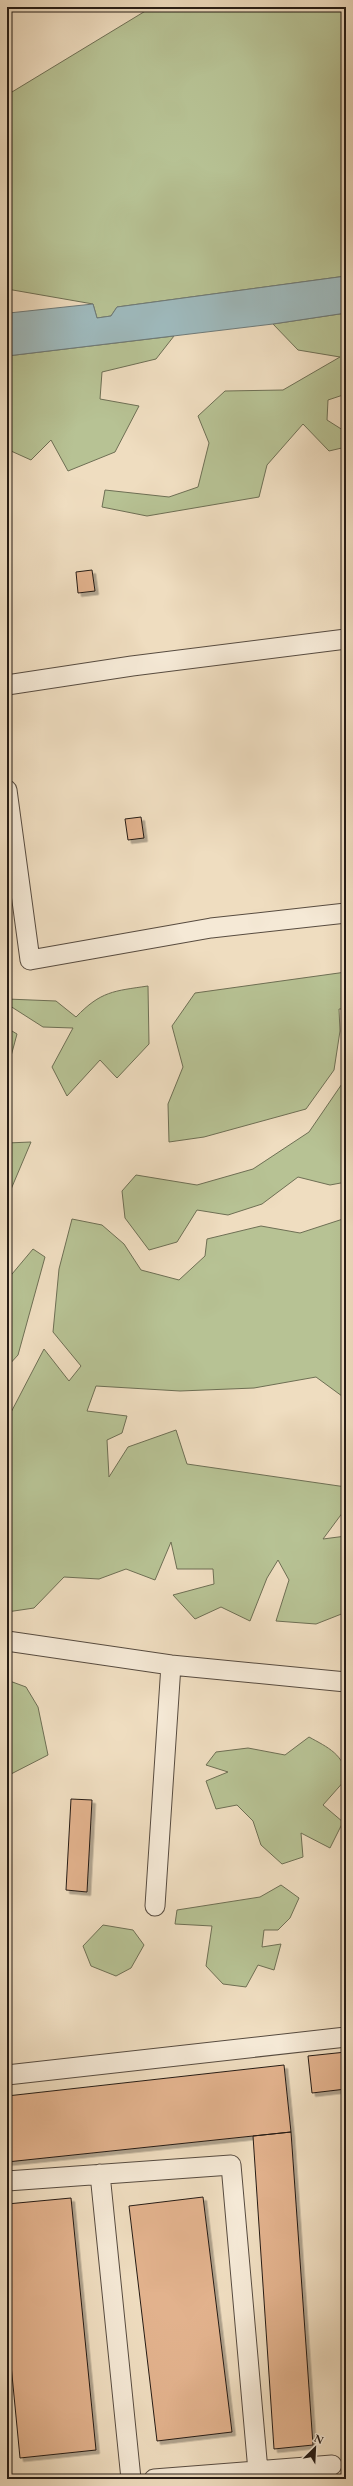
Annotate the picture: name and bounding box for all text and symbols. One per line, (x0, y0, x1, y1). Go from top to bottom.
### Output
north arrow (295, 2428, 335, 2468)
text: N (312, 2431, 326, 2447)

